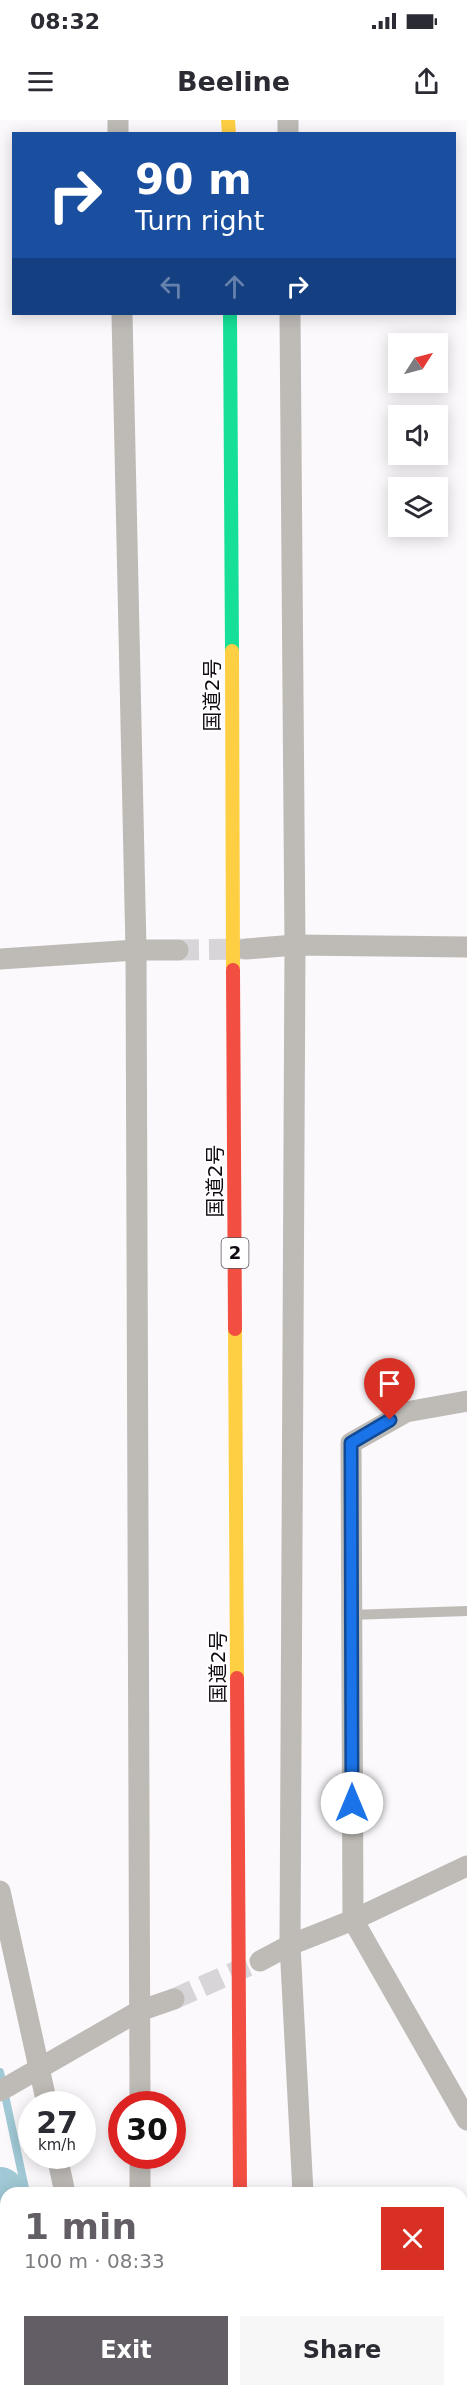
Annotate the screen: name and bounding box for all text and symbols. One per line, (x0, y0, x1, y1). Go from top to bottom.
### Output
text: 08:32 (30, 9, 100, 34)
icon: menu (24, 65, 57, 98)
icon: share (410, 65, 443, 98)
text: Beeline (177, 66, 290, 97)
text: 90 m (135, 155, 252, 204)
icon: right (36, 156, 114, 234)
text: Turn right (135, 205, 264, 236)
icon: left (155, 270, 188, 303)
icon: ahead (218, 270, 251, 303)
icon: right (281, 270, 314, 303)
north arrow (388, 333, 448, 393)
map controls (388, 333, 448, 537)
button: sound (388, 405, 448, 465)
button: layers (388, 477, 448, 537)
street label: 国道2号 (200, 659, 224, 731)
street label: 国道2号 (203, 1145, 227, 1217)
road number: 2 (222, 1238, 248, 1268)
pin (364, 1358, 415, 1420)
icon: arrive (373, 1367, 406, 1400)
street label: 国道2号 (206, 1631, 230, 1703)
position arrow (320, 1771, 384, 1835)
speed limit sign: 30 (108, 2091, 186, 2169)
text: 27 (36, 2105, 78, 2140)
text: km/h (38, 2136, 76, 2154)
text: 1 min (24, 2206, 137, 2247)
button: close (381, 2207, 444, 2270)
text: 100 m · 08:33 (24, 2249, 165, 2273)
button: Exit (24, 2316, 228, 2385)
button: Share (240, 2316, 444, 2385)

